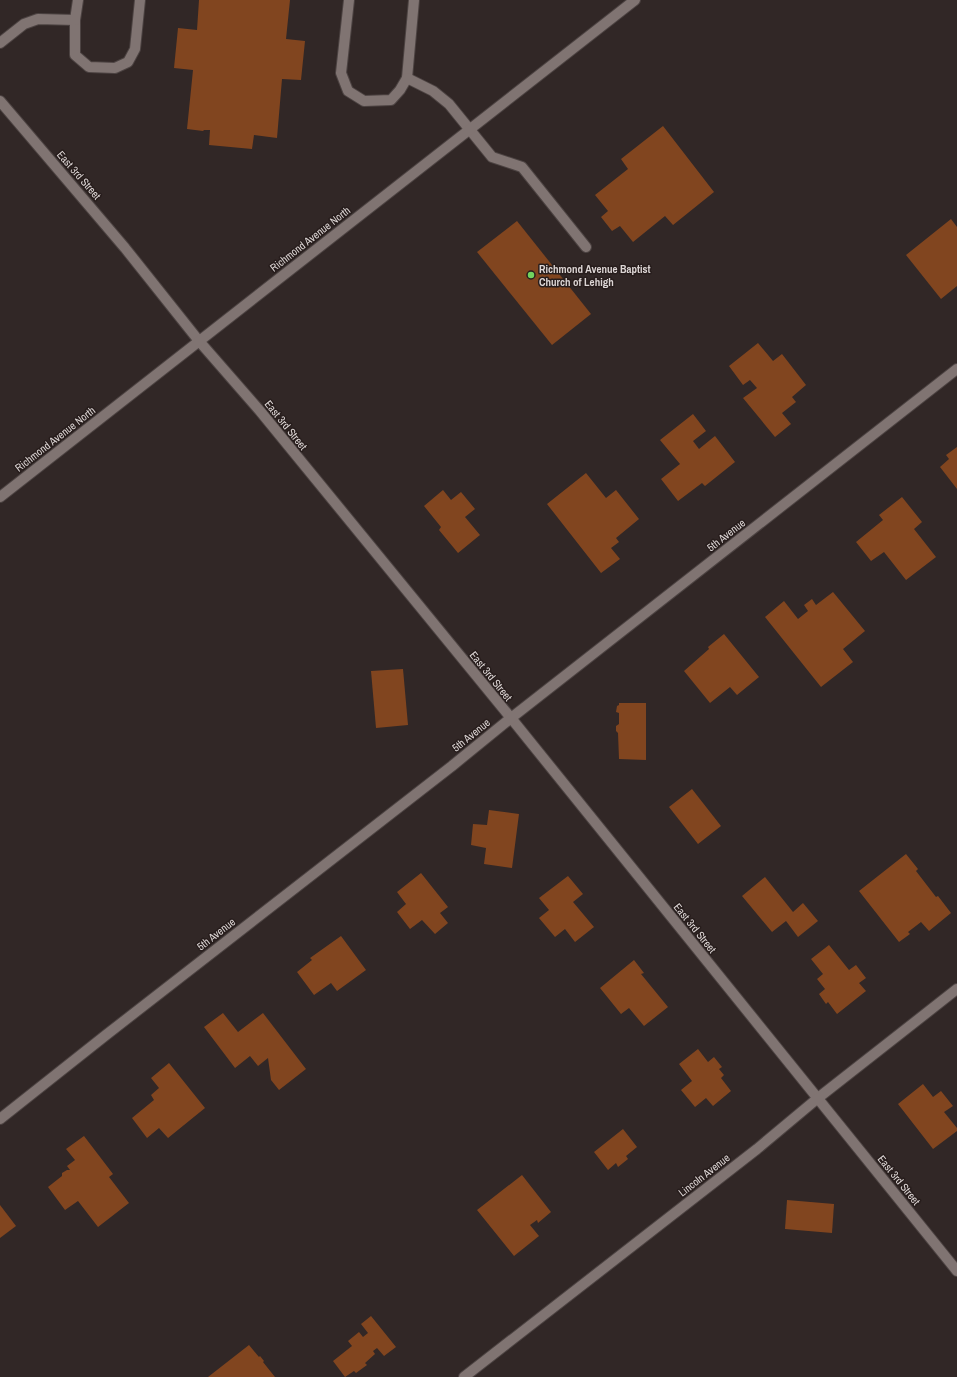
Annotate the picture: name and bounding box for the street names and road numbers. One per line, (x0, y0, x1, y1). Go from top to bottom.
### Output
street label: East 3rd Street (54, 148, 104, 203)
street label: Richmond Avenue North (267, 203, 353, 275)
street label: East 3rd Street (262, 397, 311, 453)
street label: Richmond Avenue North (12, 403, 98, 475)
street label: 5th Avenue (704, 516, 748, 554)
street label: East 3rd Street (467, 648, 516, 704)
street label: 5th Avenue (449, 715, 493, 755)
street label: East 3rd Street (671, 900, 720, 956)
street label: 5th Avenue (194, 915, 238, 953)
street label: Lincoln Avenue (675, 1151, 733, 1199)
street label: East 3rd Street (875, 1152, 924, 1208)

